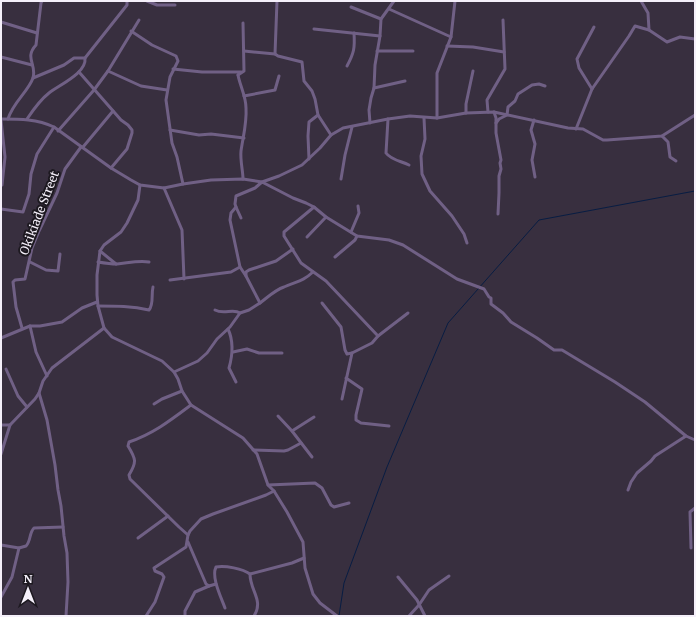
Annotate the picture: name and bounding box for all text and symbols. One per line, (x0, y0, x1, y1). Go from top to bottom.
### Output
street label: Okikiade Street (16, 169, 62, 257)
north arrow (8, 569, 48, 609)
text: N (24, 572, 33, 586)

